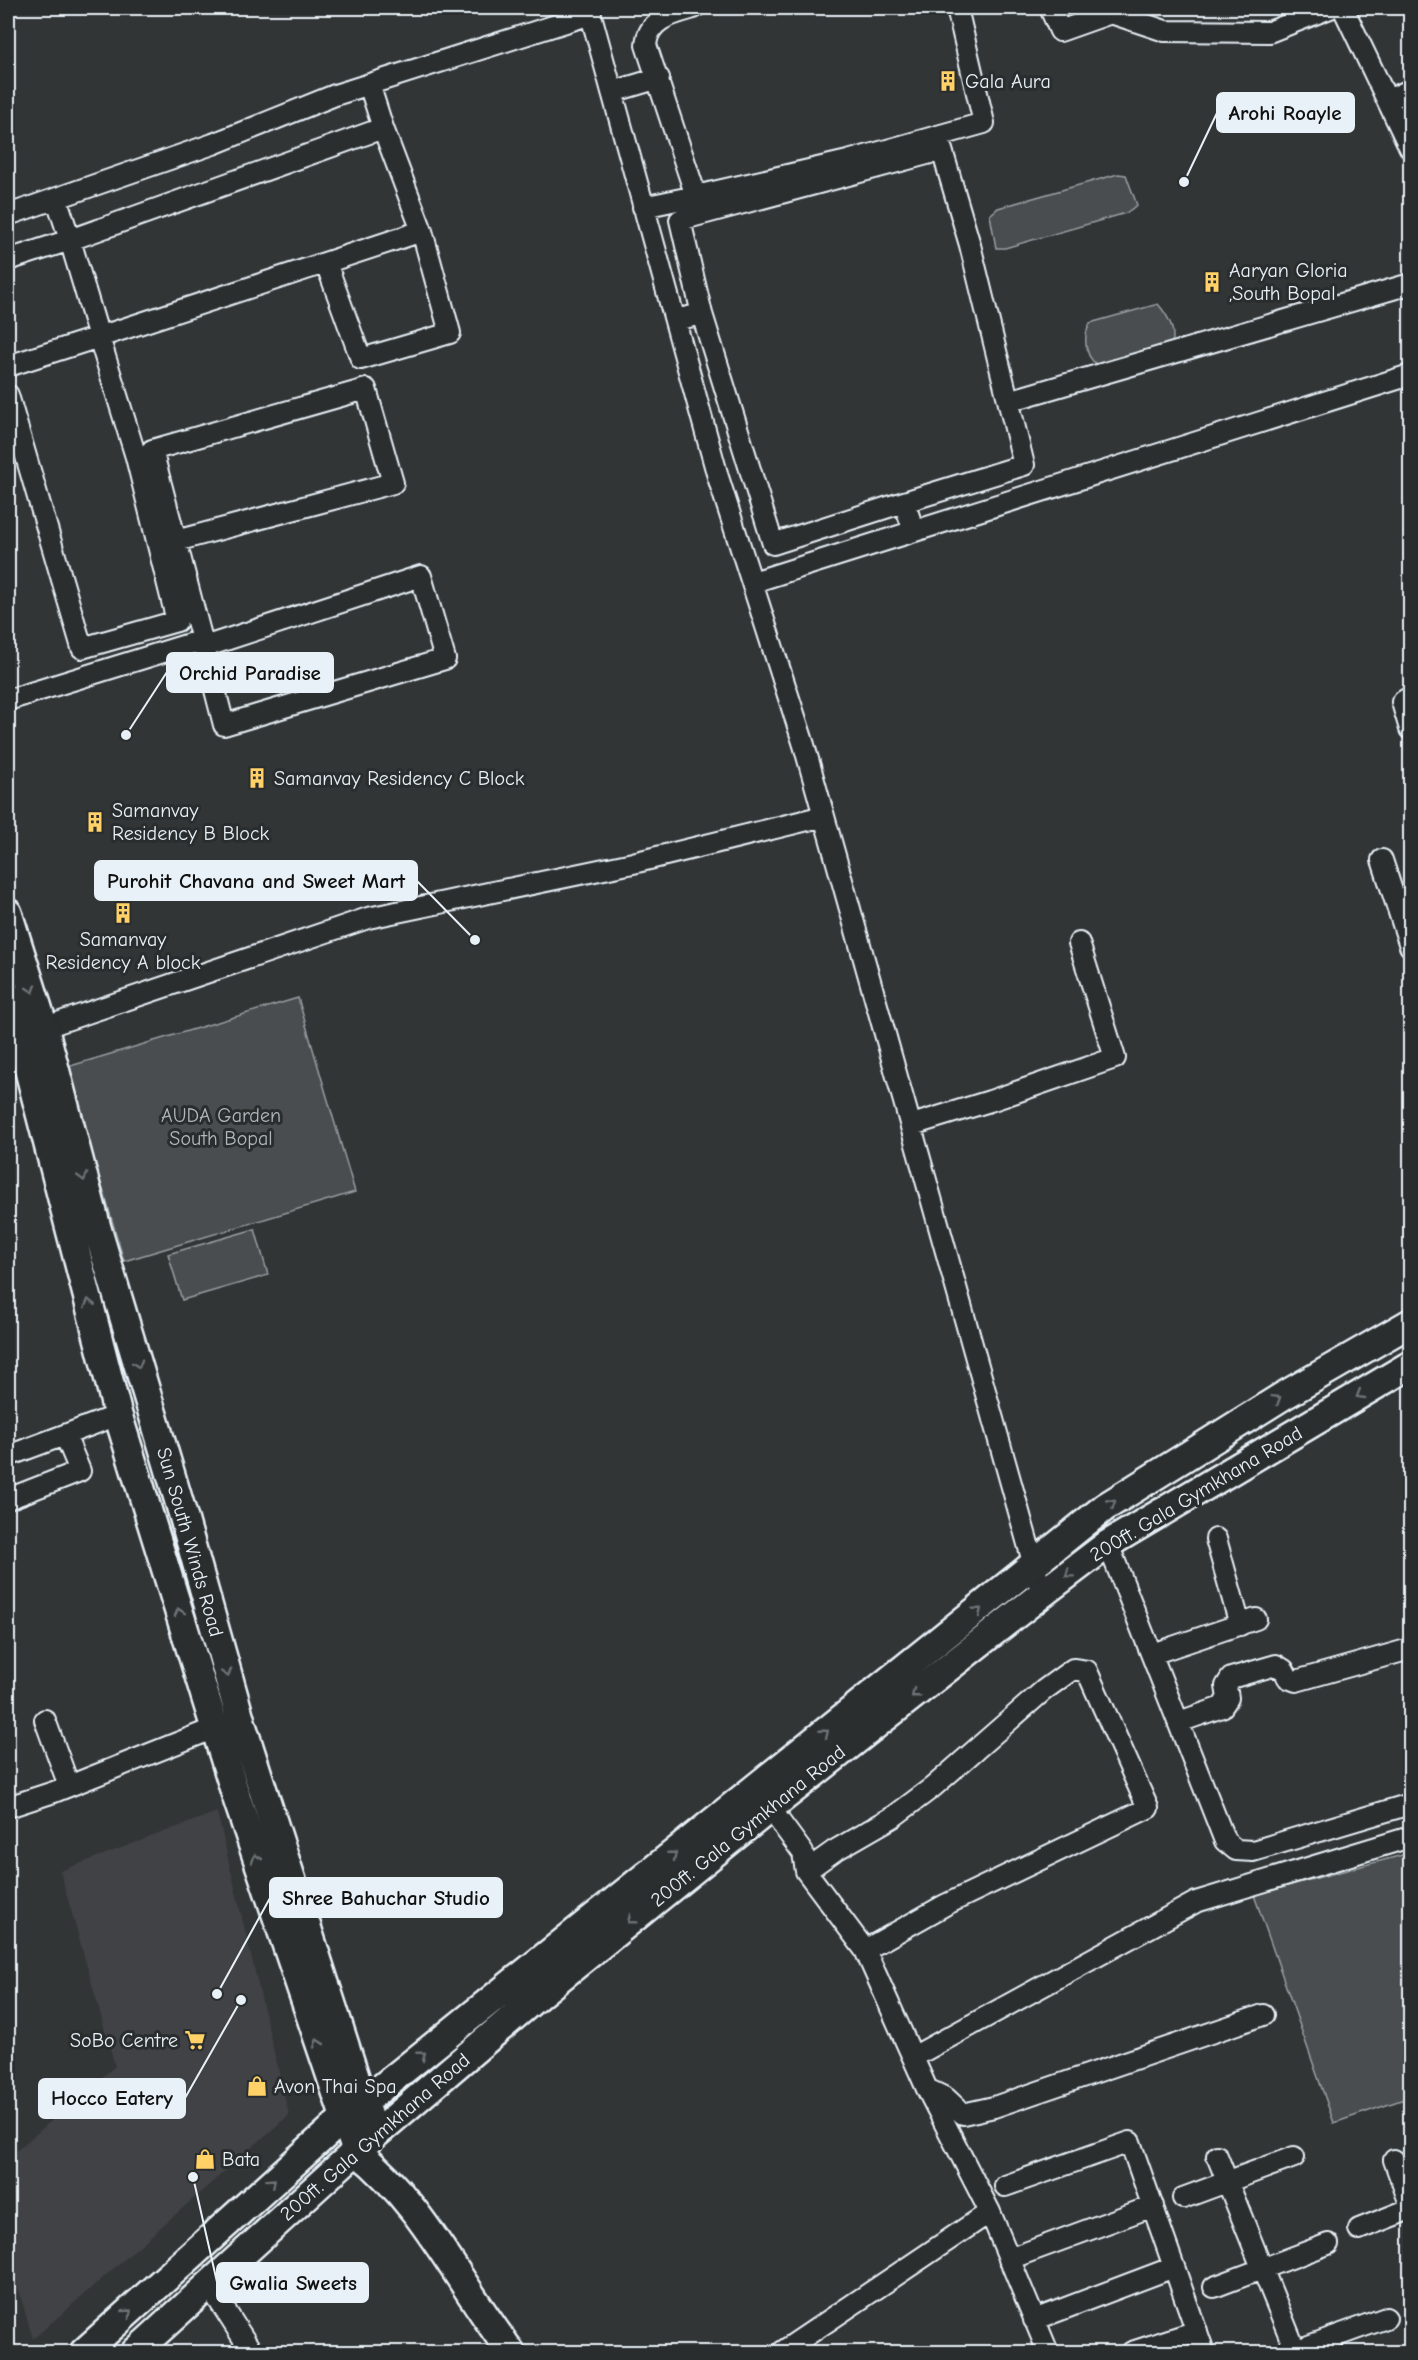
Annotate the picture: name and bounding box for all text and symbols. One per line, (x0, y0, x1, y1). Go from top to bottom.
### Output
building icon: Gala Aura (936, 69, 960, 93)
place label: Gala Aura (965, 70, 1051, 93)
callout: Arohi Roayle (1217, 93, 1354, 132)
text: Arohi Roayle (1229, 101, 1341, 125)
place label: Aaryan Gloria ,South Bopal (1229, 259, 1348, 305)
building icon: Aaryan Gloria ,South Bopal (1200, 270, 1224, 294)
callout: Orchid Paradise (167, 653, 333, 692)
text: Orchid Paradise (179, 661, 321, 685)
building icon: Samanvay Residency C Block (245, 766, 269, 790)
place label: Samanvay Residency C Block (274, 767, 525, 790)
place label: Samanvay Residency B Block (112, 799, 270, 845)
building icon: Samanvay Residency B Block (83, 810, 107, 834)
callout: Purohit Chavana and Sweet Mart (95, 861, 417, 900)
text: Purohit Chavana and Sweet Mart (107, 869, 406, 893)
building icon: Samanvay Residency A block (111, 901, 135, 925)
place label: Samanvay Residency A block (46, 928, 201, 974)
one-way arrow (25, 983, 37, 994)
park label: AUDA Garden South Bopal (161, 1104, 281, 1150)
one-way arrow (76, 1172, 89, 1182)
one-way arrow (84, 1299, 97, 1309)
one-way arrow (131, 1358, 143, 1369)
one-way arrow (1356, 1388, 1366, 1400)
one-way arrow (1271, 1395, 1281, 1407)
street label: 200ft. Gala Gymkhana Road (1086, 1421, 1306, 1567)
street label: Sun South Winds Road (152, 1445, 228, 1639)
one-way arrow (1105, 1499, 1116, 1510)
one-way arrow (1064, 1566, 1075, 1577)
one-way arrow (174, 1607, 186, 1618)
one-way arrow (971, 1607, 982, 1618)
one-way arrow (220, 1667, 232, 1677)
one-way arrow (911, 1686, 922, 1697)
one-way arrow (819, 1729, 830, 1740)
street label: 200ft. Gala Gymkhana Road (646, 1740, 850, 1912)
one-way arrow (666, 1851, 677, 1862)
one-way arrow (251, 1853, 264, 1864)
callout: Shree Bahuchar Studio (270, 1878, 502, 1917)
text: Shree Bahuchar Studio (282, 1886, 490, 1910)
one-way arrow (627, 1913, 638, 1924)
supermarket icon: SoBo Centre (183, 2028, 207, 2052)
place label: SoBo Centre (70, 2029, 178, 2052)
one-way arrow (313, 2038, 326, 2048)
street label: 200ft. Gala Gymkhana Road (276, 2048, 474, 2226)
one-way arrow (416, 2052, 427, 2063)
shop icon: Avon Thai Spa (245, 2074, 269, 2098)
place label: Avon Thai Spa (274, 2075, 397, 2098)
callout: Hocco Eatery (39, 2079, 185, 2118)
text: Hocco Eatery (51, 2086, 173, 2110)
shop icon: Bata (193, 2147, 217, 2171)
place label: Bata (222, 2148, 260, 2171)
one-way arrow (265, 2178, 276, 2189)
callout: Gwalia Sweets (217, 2263, 368, 2302)
text: Gwalia Sweets (229, 2271, 357, 2295)
one-way arrow (121, 2309, 131, 2320)

